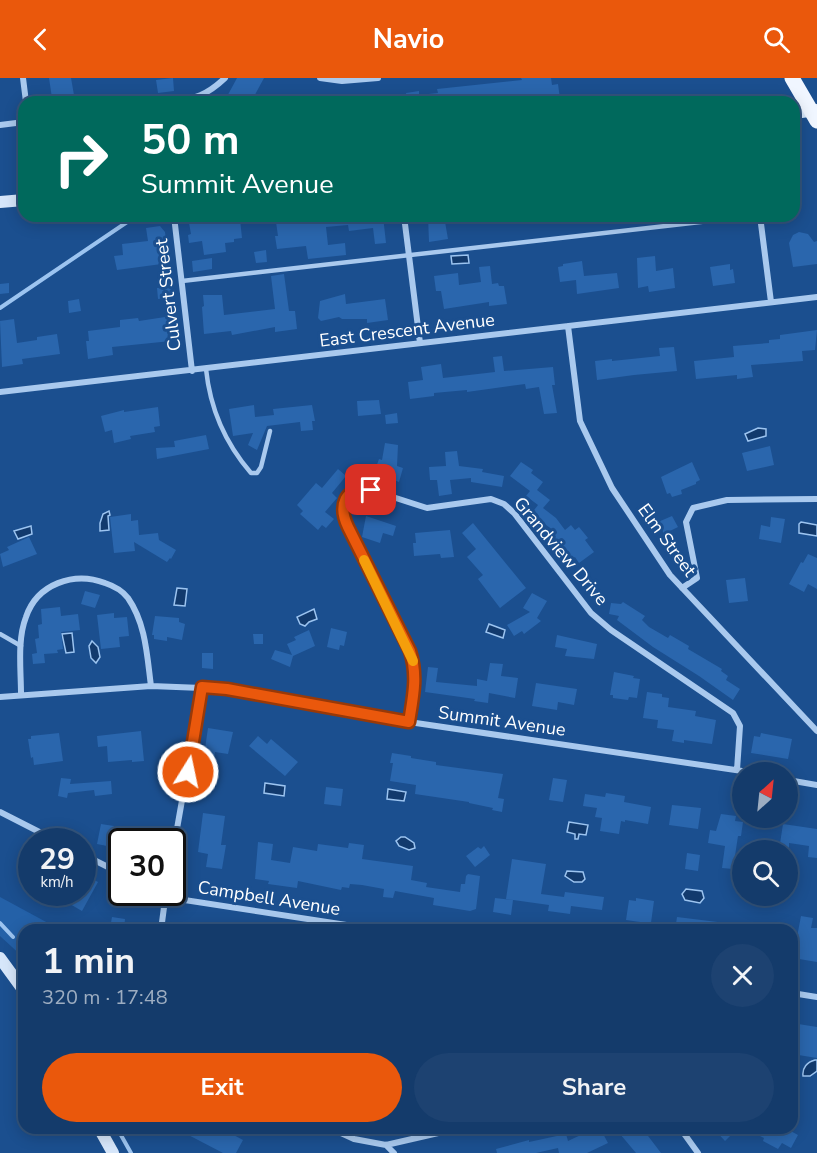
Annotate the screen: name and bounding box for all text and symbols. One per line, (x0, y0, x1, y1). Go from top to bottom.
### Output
text: Navio (373, 21, 444, 58)
icon: back (24, 23, 57, 56)
icon: search (760, 23, 793, 56)
text: 50 m (141, 112, 240, 169)
icon: right (42, 120, 120, 198)
text: Summit Avenue (141, 166, 334, 203)
street label: Culvert Street (149, 237, 187, 352)
street label: East Crescent Avenue (318, 307, 496, 353)
pin (345, 464, 396, 515)
icon: arrive (354, 473, 387, 506)
street label: Grandview Drive (508, 492, 614, 610)
street label: Elm Street (632, 499, 702, 582)
street label: Summit Avenue (437, 700, 567, 742)
position arrow (156, 740, 220, 804)
north arrow (732, 762, 798, 828)
map controls (732, 762, 798, 906)
speed limit sign: 30 (108, 828, 186, 906)
text: 29 (39, 839, 75, 880)
button: search (732, 840, 798, 906)
text: km/h (40, 872, 74, 892)
street label: Campbell Avenue (196, 875, 342, 921)
text: 1 min (42, 937, 135, 986)
button: close (711, 944, 774, 1007)
text: 320 m · 17:48 (42, 984, 168, 1011)
button: Exit (42, 1053, 402, 1122)
button: Share (414, 1053, 774, 1122)

